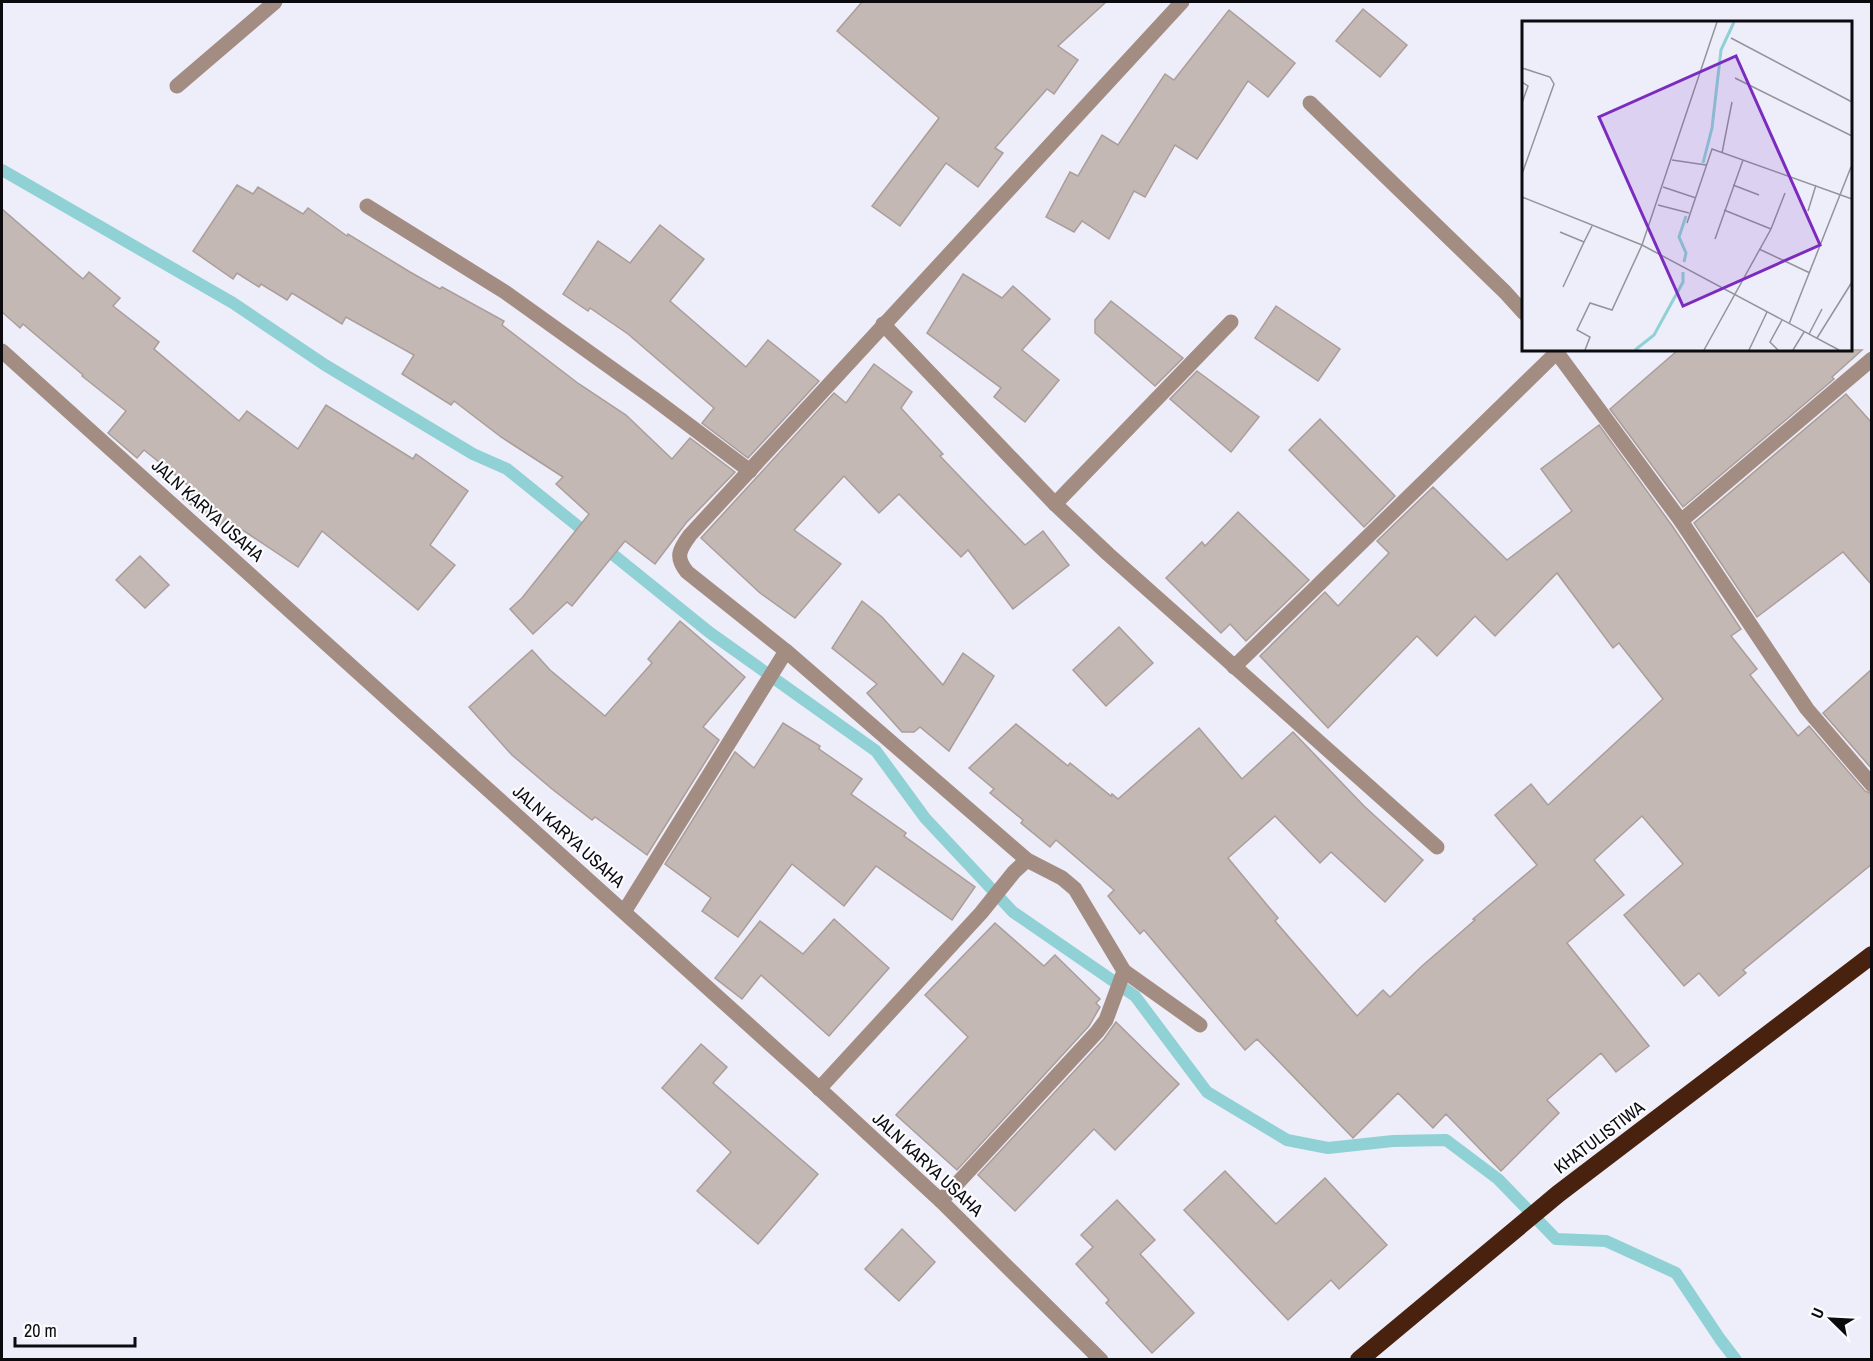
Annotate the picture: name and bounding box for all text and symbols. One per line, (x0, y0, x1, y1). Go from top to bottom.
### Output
inset map (1522, 21, 1852, 351)
street label: JALN KARYA USAHA (146, 453, 270, 567)
street label: JALN KARYA USAHA (507, 779, 631, 893)
street label: KHATULISTIWA (1549, 1095, 1650, 1179)
street label: JALN KARYA USAHA (867, 1106, 989, 1222)
north arrow (1801, 1289, 1861, 1349)
text: U (1805, 1304, 1829, 1322)
scale bar (15, 1310, 135, 1348)
text: 20 m (24, 1318, 57, 1343)

